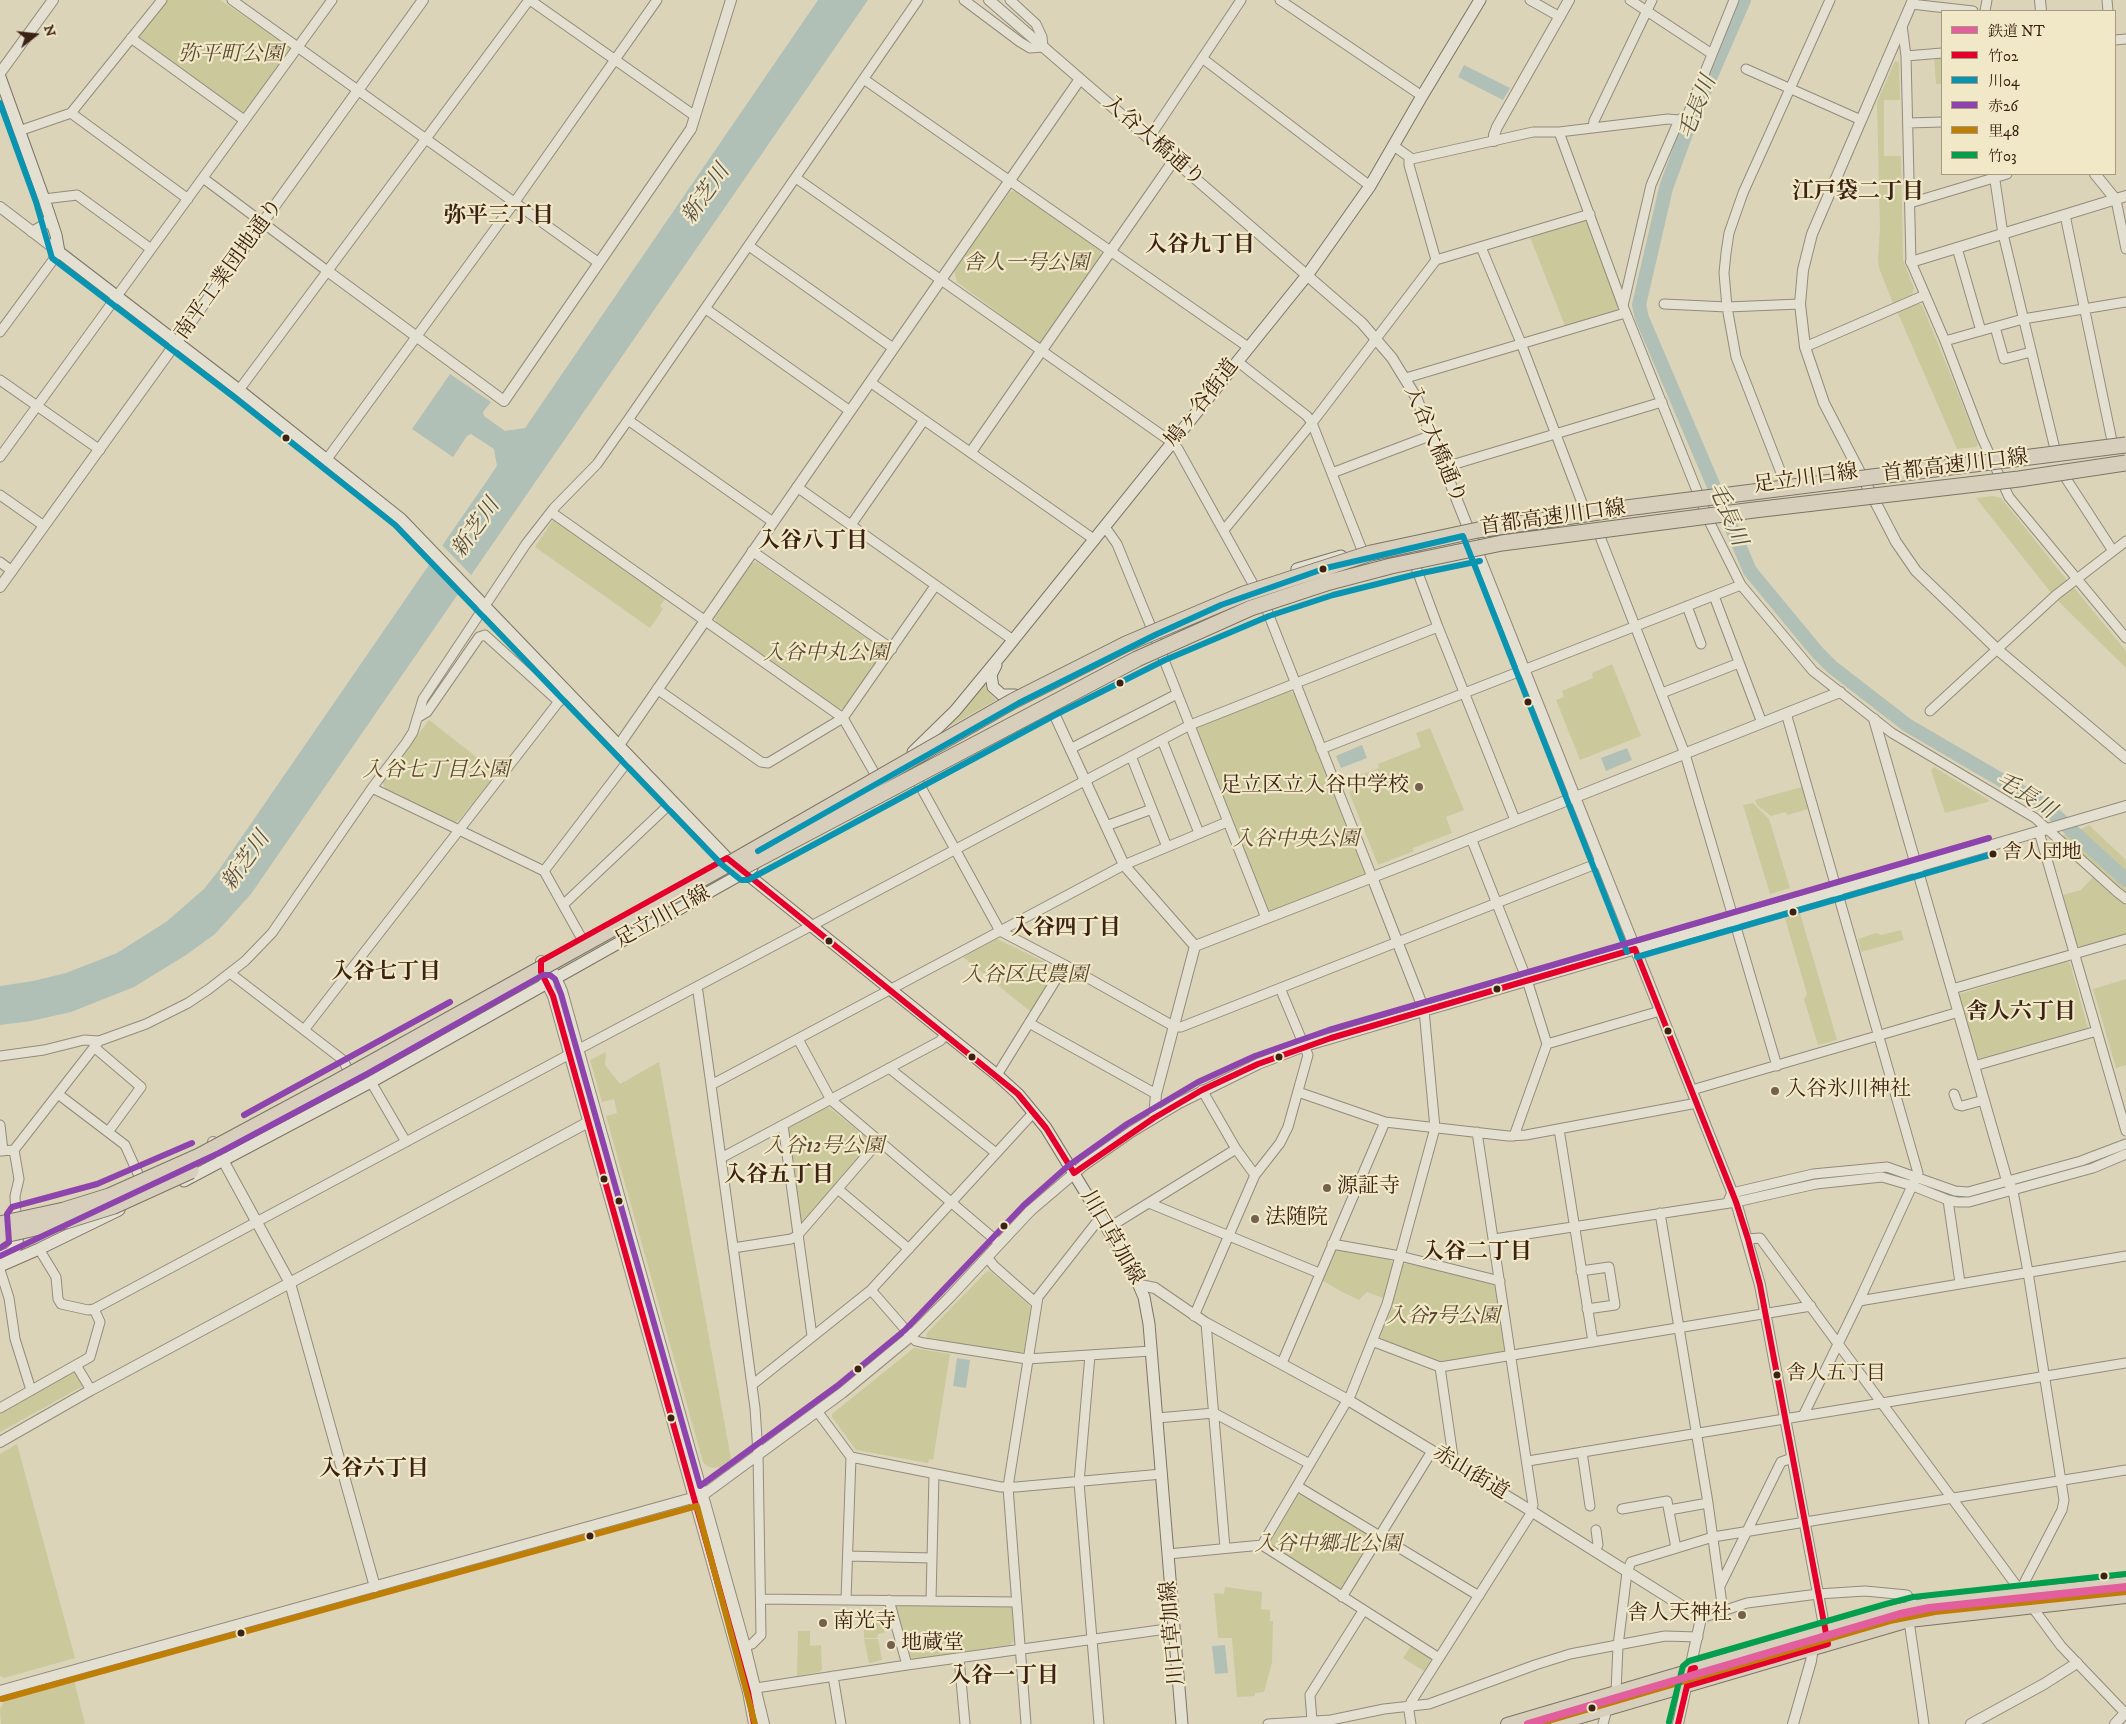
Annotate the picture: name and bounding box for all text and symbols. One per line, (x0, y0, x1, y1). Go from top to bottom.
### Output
north arrow (10, 10, 60, 60)
legend (1941, 10, 2116, 175)
text: 鉄道 NT (1988, 22, 2045, 41)
text: N (39, 23, 60, 39)
park label: 弥平町公園 (179, 43, 283, 69)
text: 竹02 (1988, 47, 2018, 66)
water label: 毛長川 (1674, 72, 1724, 144)
text: 川04 (1988, 72, 2020, 91)
street label: 入谷大橋通り (1097, 91, 1209, 193)
text: 赤26 (1988, 97, 2018, 116)
text: 里48 (1988, 122, 2019, 141)
text: 竹03 (1988, 147, 2017, 166)
water label: 新芝川 (677, 160, 737, 230)
district label: 江戸袋二丁目 (1792, 180, 1924, 206)
street label: 南平工業団地通り (170, 195, 290, 345)
district label: 弥平三丁目 (444, 204, 554, 230)
district label: 入谷九丁目 (1145, 233, 1255, 259)
park label: 舎人一号公園 (963, 252, 1089, 278)
street label: 鳩ヶ谷街道 (1161, 355, 1245, 453)
street label: 入谷大橋通り (1398, 382, 1470, 508)
unlabelled marker (281, 433, 291, 443)
street label: 首都高速川口線 (1881, 446, 2029, 488)
street label: 足立川口線 (1752, 460, 1860, 500)
water label: 毛長川 (1701, 479, 1751, 551)
water label: 新芝川 (447, 494, 507, 564)
street label: 首都高速川口線 (1478, 496, 1628, 542)
district label: 入谷八丁目 (758, 529, 868, 555)
unlabelled marker (1318, 564, 1328, 574)
park label: 入谷中丸公園 (763, 642, 889, 668)
unlabelled marker (1115, 678, 1125, 688)
unlabelled marker (1523, 697, 1533, 707)
park label: 入谷七丁目公園 (363, 759, 509, 785)
water label: 毛長川 (1990, 768, 2060, 826)
place label: 足立区立入谷中学校 (1220, 774, 1409, 800)
marker: 足立区立入谷中学校 (1413, 781, 1425, 793)
water label: 新芝川 (217, 827, 277, 897)
park label: 入谷中央公園 (1233, 828, 1359, 854)
place label: 舎人団地 (2002, 842, 2082, 866)
marker: 舎人団地 (1988, 849, 1998, 859)
street label: 足立川口線 (611, 882, 715, 954)
unlabelled marker (1788, 907, 1798, 917)
district label: 入谷四丁目 (1011, 916, 1121, 942)
unlabelled marker (824, 936, 834, 946)
district label: 入谷七丁目 (331, 960, 441, 986)
park label: 入谷区民農園 (962, 964, 1088, 990)
unlabelled marker (1492, 984, 1502, 994)
district label: 舎人六丁目 (1966, 1000, 2076, 1026)
unlabelled marker (1663, 1026, 1673, 1036)
unlabelled marker (967, 1052, 977, 1062)
unlabelled marker (1274, 1052, 1284, 1062)
place label: 入谷氷川神社 (1785, 1078, 1911, 1104)
marker: 入谷氷川神社 (1769, 1085, 1781, 1097)
park label: 入谷12号公園 (764, 1135, 884, 1161)
district label: 入谷五丁目 (724, 1163, 834, 1189)
unlabelled marker (599, 1174, 609, 1184)
place label: 源証寺 (1337, 1175, 1400, 1201)
marker: 源証寺 (1321, 1182, 1333, 1194)
street label: 川口草加線 (1074, 1186, 1148, 1290)
unlabelled marker (614, 1196, 624, 1206)
place label: 法随院 (1265, 1206, 1328, 1232)
marker: 法随院 (1249, 1213, 1261, 1225)
unlabelled marker (999, 1221, 1009, 1231)
district label: 入谷二丁目 (1422, 1240, 1532, 1266)
park label: 入谷7号公園 (1386, 1305, 1500, 1331)
place label: 舎人五丁目 (1786, 1363, 1886, 1387)
unlabelled marker (853, 1364, 863, 1374)
marker: 舎人五丁目 (1772, 1370, 1782, 1380)
unlabelled marker (666, 1413, 676, 1423)
street label: 赤山街道 (1428, 1442, 1512, 1506)
district label: 入谷六丁目 (319, 1457, 429, 1483)
unlabelled marker (585, 1531, 595, 1541)
park label: 入谷中郷北公園 (1255, 1533, 1401, 1559)
unlabelled marker (2099, 1571, 2109, 1581)
street label: 川口草加線 (1157, 1580, 1191, 1686)
place label: 舎人天神社 (1627, 1602, 1732, 1628)
marker: 舎人天神社 (1736, 1609, 1748, 1621)
place label: 南光寺 (833, 1610, 896, 1636)
marker: 南光寺 (817, 1617, 829, 1629)
unlabelled marker (236, 1628, 246, 1638)
place label: 地蔵堂 (901, 1632, 964, 1658)
marker: 地蔵堂 (885, 1639, 897, 1651)
district label: 入谷一丁目 (949, 1664, 1059, 1690)
unlabelled marker (1587, 1703, 1597, 1713)

